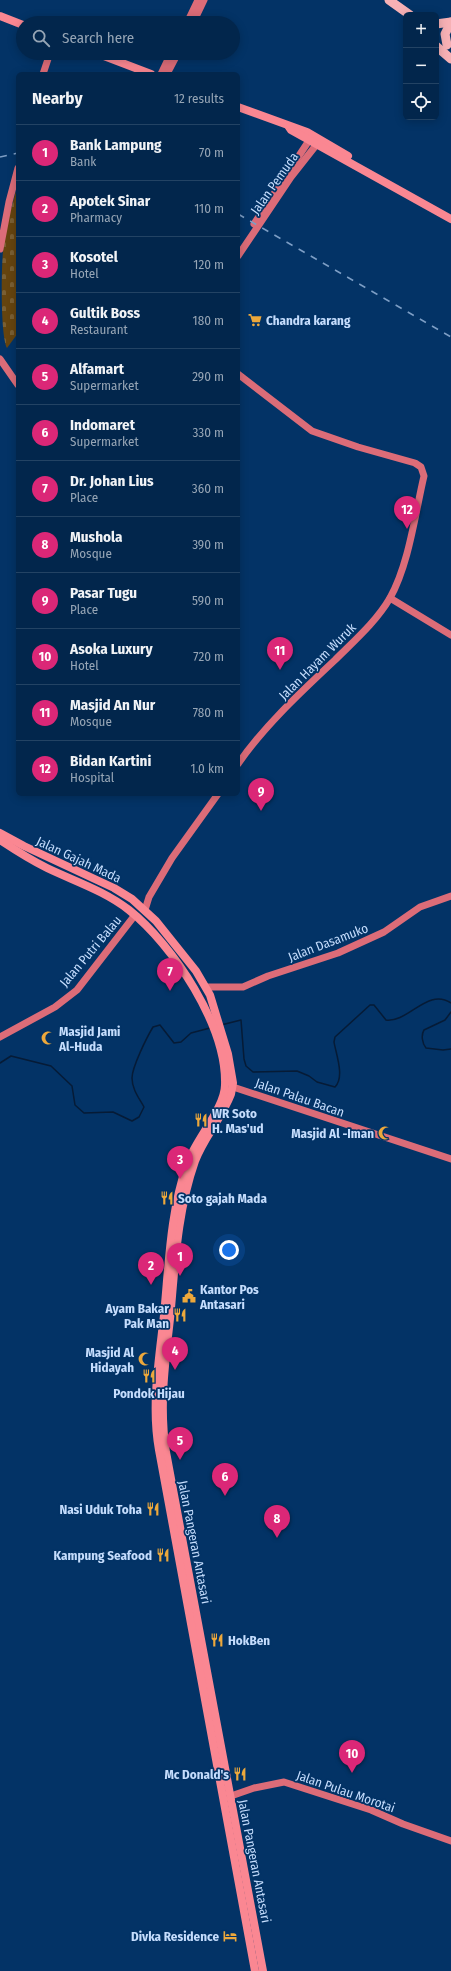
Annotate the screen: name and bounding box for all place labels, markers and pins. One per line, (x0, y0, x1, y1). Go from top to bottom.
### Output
supermarket icon: Chandra karang (247, 312, 263, 328)
place label: Chandra karang (266, 313, 351, 328)
pin: 12 (394, 496, 420, 529)
pin: 11 (267, 637, 293, 670)
pin: 9 (248, 778, 274, 811)
pin: 7 (157, 958, 183, 991)
place label: Masjid Jami Al-Huda (58, 1024, 121, 1054)
mosque icon: Masjid Jami Al-Huda (40, 1030, 56, 1046)
place label: WR Soto H. Mas'ud (212, 1106, 264, 1136)
restaurant icon: WR Soto H. Mas'ud (193, 1112, 209, 1128)
mosque icon: Masjid Al -Iman (377, 1125, 393, 1141)
place label: Masjid Al -Iman (291, 1126, 374, 1141)
pin: 3 (167, 1146, 193, 1179)
restaurant icon: Soto gajah Mada (159, 1190, 175, 1206)
place label: Soto gajah Mada (178, 1191, 267, 1206)
pin: 1 (167, 1243, 193, 1276)
pin: 2 (138, 1252, 164, 1285)
place label: Kantor Pos Antasari (199, 1282, 259, 1312)
public building icon: Kantor Pos Antasari (181, 1288, 197, 1304)
place label: Ayam Bakar Pak Man (105, 1301, 169, 1331)
restaurant icon: Ayam Bakar Pak Man (172, 1307, 188, 1323)
pin: 4 (162, 1337, 188, 1370)
place label: Masjid Al Hidayah (85, 1345, 134, 1375)
mosque icon: Masjid Al Hidayah (137, 1351, 153, 1367)
restaurant icon: Pondok Hijau (141, 1368, 157, 1384)
place label: Pondok Hijau (113, 1386, 185, 1401)
pin: 5 (167, 1427, 193, 1460)
pin: 6 (212, 1463, 238, 1496)
restaurant icon: Nasi Uduk Toha (145, 1501, 161, 1517)
place label: Nasi Uduk Toha (59, 1502, 143, 1517)
pin: 8 (264, 1505, 290, 1538)
restaurant icon: Kampung Seafood (155, 1547, 171, 1563)
place label: Kampung Seafood (54, 1548, 152, 1563)
restaurant icon: HokBen (209, 1632, 225, 1648)
place label: HokBen (228, 1633, 270, 1648)
pin: 10 (339, 1740, 365, 1773)
restaurant icon: Mc Donald's (232, 1766, 248, 1782)
place label: Mc Donald's (164, 1767, 229, 1782)
hotel icon: Divka Residence (222, 1928, 238, 1944)
place label: Divka Residence (131, 1929, 219, 1944)

